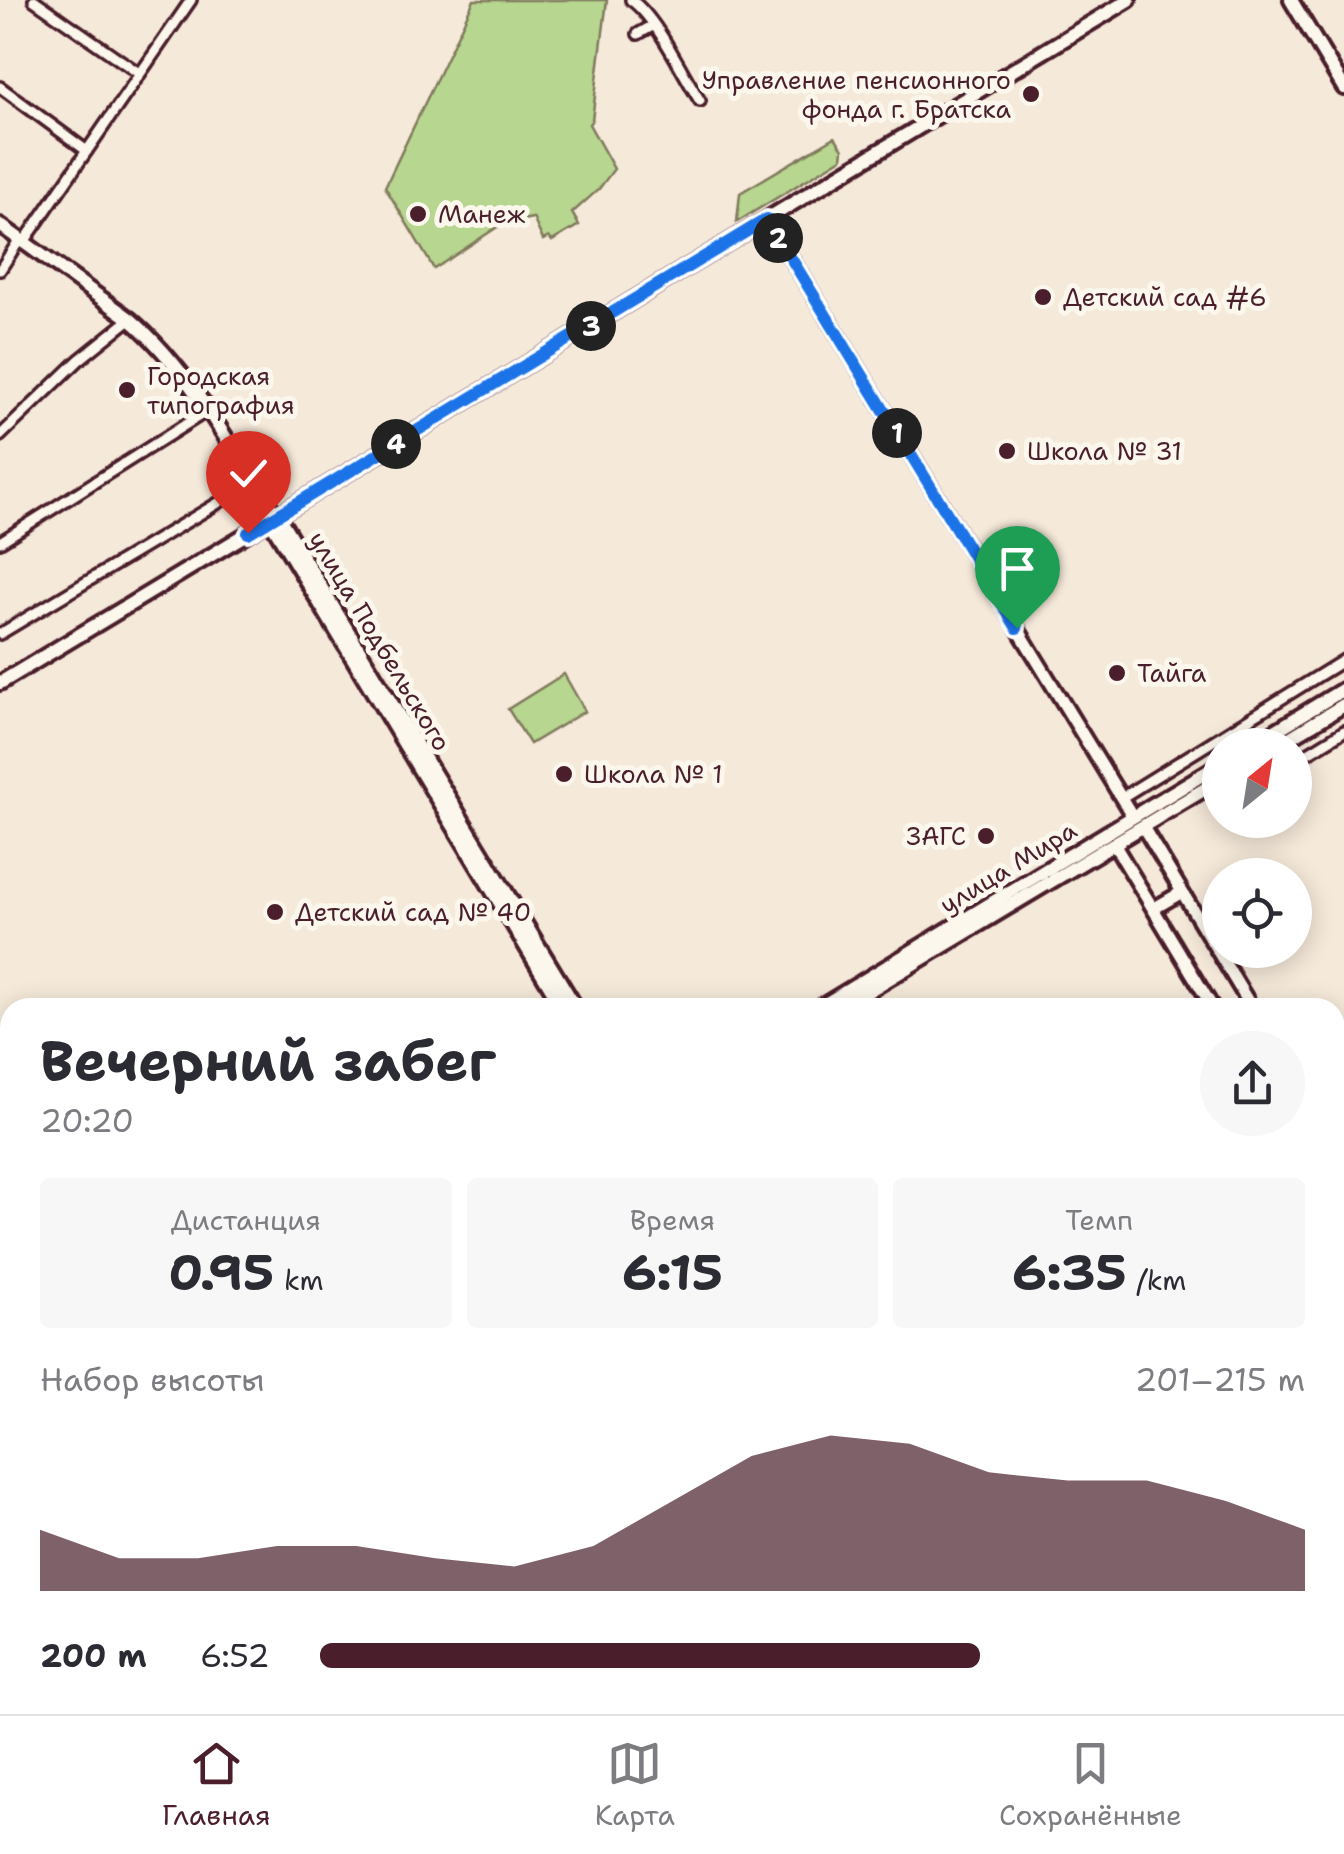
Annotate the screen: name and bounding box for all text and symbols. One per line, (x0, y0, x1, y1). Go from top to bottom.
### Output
place label: Управление пенсионного фонда г. Братска (702, 63, 1011, 126)
marker: Управление пенсионного фонда г. Братска (1020, 83, 1042, 105)
place label: Манеж (438, 197, 526, 231)
marker: Манеж (407, 203, 429, 225)
pin: 2 (753, 213, 803, 263)
text: 2 (768, 219, 788, 257)
place label: Детский сад #6 (1063, 280, 1267, 314)
marker: Детский сад #6 (1032, 286, 1054, 308)
pin: 3 (566, 301, 616, 351)
text: 3 (581, 307, 601, 345)
place label: Городская типография (147, 359, 295, 422)
marker: Городская типография (116, 379, 138, 401)
pin: 1 (872, 408, 922, 458)
text: 1 (891, 414, 903, 452)
pin: 4 (371, 419, 421, 469)
text: 4 (386, 425, 406, 463)
pin (206, 431, 291, 534)
place label: Школа № 31 (1027, 434, 1182, 468)
marker: Школа № 31 (996, 440, 1018, 462)
icon: check (221, 446, 276, 501)
street label: улица Подбельского (301, 525, 459, 757)
pin (975, 526, 1060, 629)
icon: arrive (990, 541, 1045, 596)
place label: Тайга (1137, 656, 1207, 690)
marker: Тайга (1106, 662, 1128, 684)
north arrow (1202, 728, 1312, 838)
map controls (1202, 728, 1312, 968)
place label: Школа № 1 (584, 757, 723, 791)
marker: Школа № 1 (553, 763, 575, 785)
street label: улица Мира (933, 813, 1083, 921)
place label: ЗАГС (906, 819, 966, 853)
marker: ЗАГС (975, 825, 997, 847)
button: locate (1202, 858, 1312, 968)
place label: Детский сад № 40 (295, 895, 531, 929)
marker: Детский сад № 40 (264, 901, 286, 923)
text: Вечерний забег (40, 1024, 496, 1098)
button: share (1200, 1031, 1305, 1136)
text: 20:20 (40, 1099, 134, 1142)
text: Дистанция (171, 1201, 321, 1239)
text: Время (630, 1201, 715, 1239)
text: Темп (1065, 1201, 1133, 1239)
text: 0.95 (168, 1239, 274, 1306)
text: 6:15 (622, 1239, 723, 1306)
text: 6:35 (1012, 1239, 1127, 1306)
text: km (274, 1261, 324, 1299)
text: /km (1127, 1261, 1186, 1299)
text: Набор высоты (40, 1358, 265, 1401)
text: 201–215 m (1135, 1358, 1305, 1401)
text: 200 m (40, 1634, 147, 1677)
text: 6:52 (200, 1634, 270, 1677)
tab: Главная (162, 1736, 271, 1834)
tab: Карта (595, 1736, 675, 1834)
tab: Сохранённые (999, 1736, 1182, 1834)

